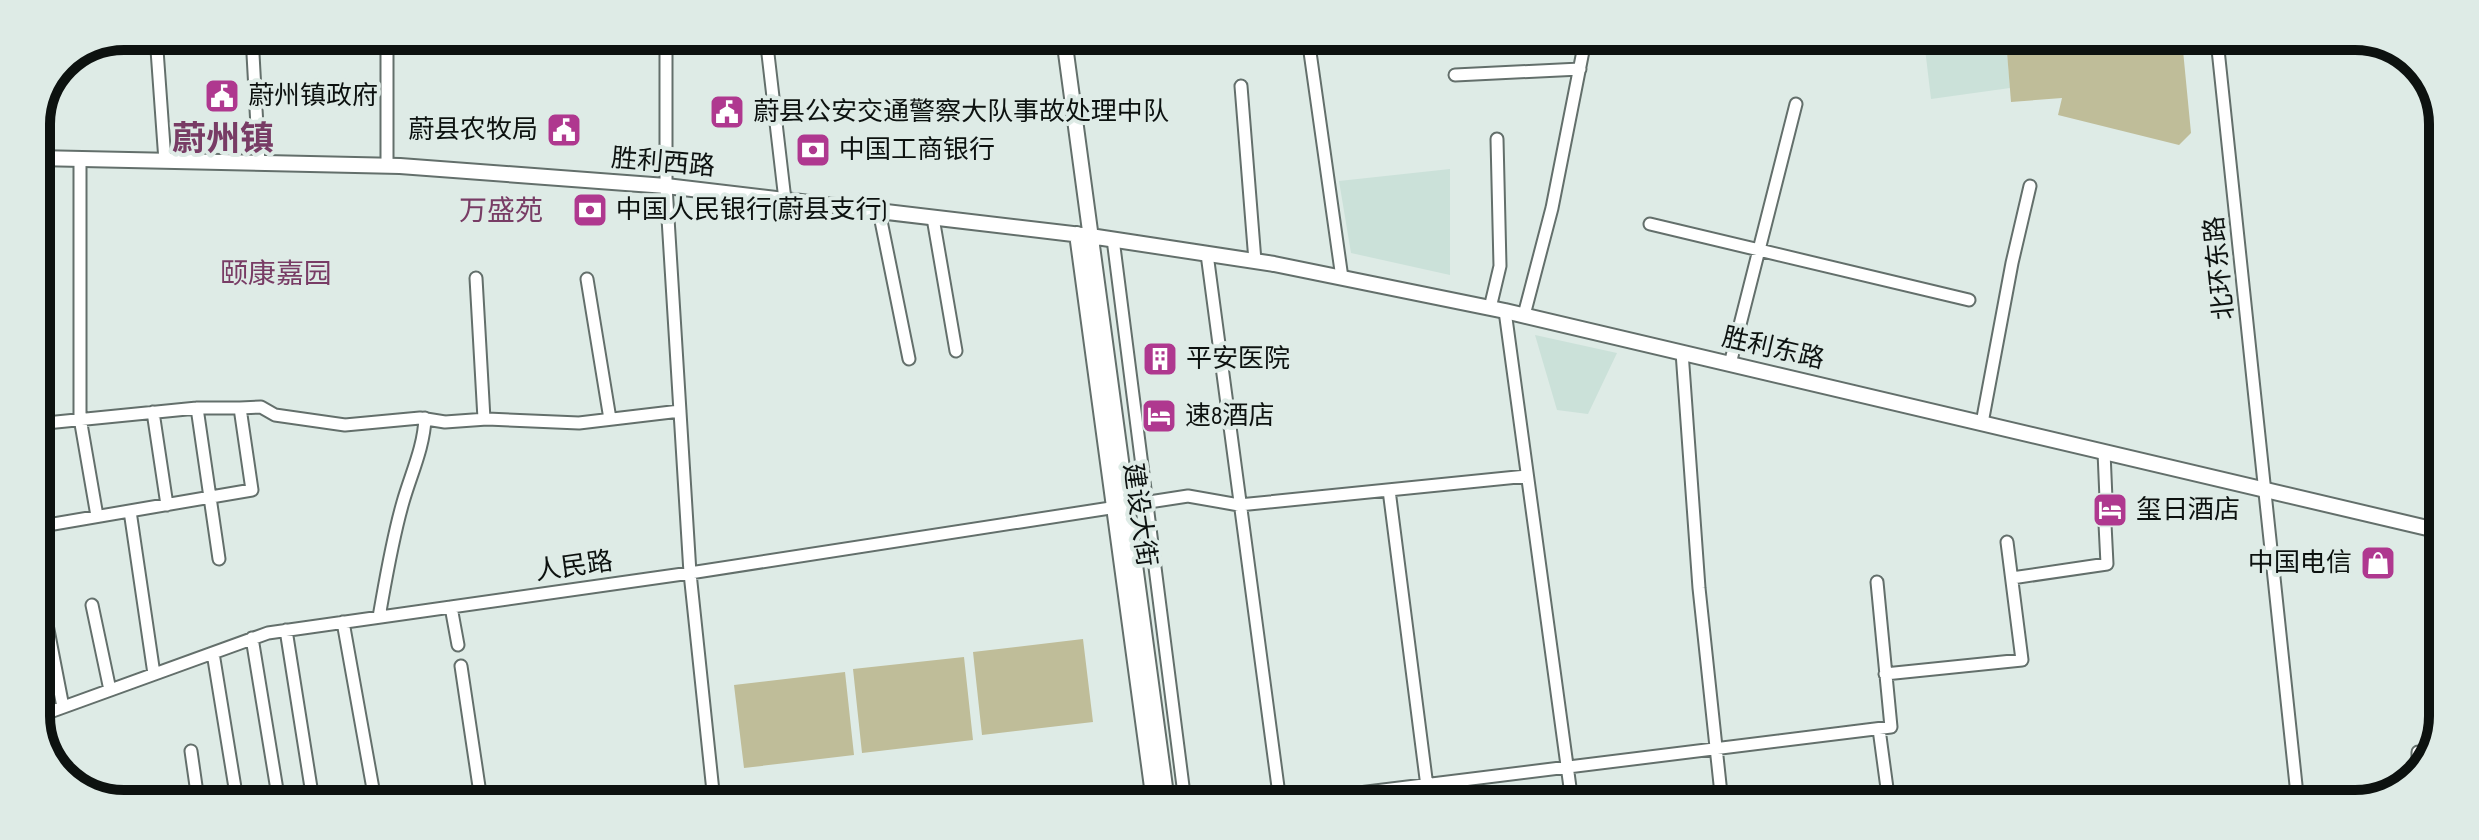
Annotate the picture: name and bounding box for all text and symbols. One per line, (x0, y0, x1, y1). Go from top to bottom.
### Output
public building icon: 蔚州镇政府 (203, 77, 241, 115)
place label: 蔚州镇政府 (248, 81, 378, 112)
public building icon: 蔚县公安交通警察大队事故处理中队 (708, 93, 746, 131)
place label: 蔚县公安交通警察大队事故处理中队 (753, 97, 1169, 128)
public building icon: 蔚县农牧局 (545, 111, 583, 149)
place label: 蔚县农牧局 (408, 115, 538, 146)
district label: 蔚州镇 (172, 119, 274, 160)
bank icon: 中国工商银行 (794, 131, 832, 169)
place label: 中国工商银行 (839, 135, 995, 166)
street label: 胜利西路 (610, 143, 716, 183)
bank icon: 中国人民银行(蔚县支行) (571, 191, 609, 229)
district label: 万盛苑 (459, 195, 543, 228)
place label: 中国人民银行(蔚县支行) (616, 195, 887, 226)
street label: 北环东路 (2199, 215, 2241, 321)
district label: 颐康嘉园 (220, 258, 332, 291)
street label: 胜利东路 (1719, 322, 1827, 376)
building icon: 平安医院 (1141, 340, 1179, 378)
place label: 平安医院 (1186, 344, 1290, 375)
hotel icon: 速8酒店 (1140, 397, 1178, 435)
place label: 速8酒店 (1185, 401, 1274, 432)
street label: 建设大街 (1116, 461, 1162, 569)
hotel icon: 玺日酒店 (2091, 491, 2129, 529)
place label: 玺日酒店 (2136, 495, 2240, 526)
shop icon: 中国电信 (2359, 544, 2397, 582)
street label: 人民路 (533, 546, 615, 588)
place label: 中国电信 (2248, 548, 2352, 579)

